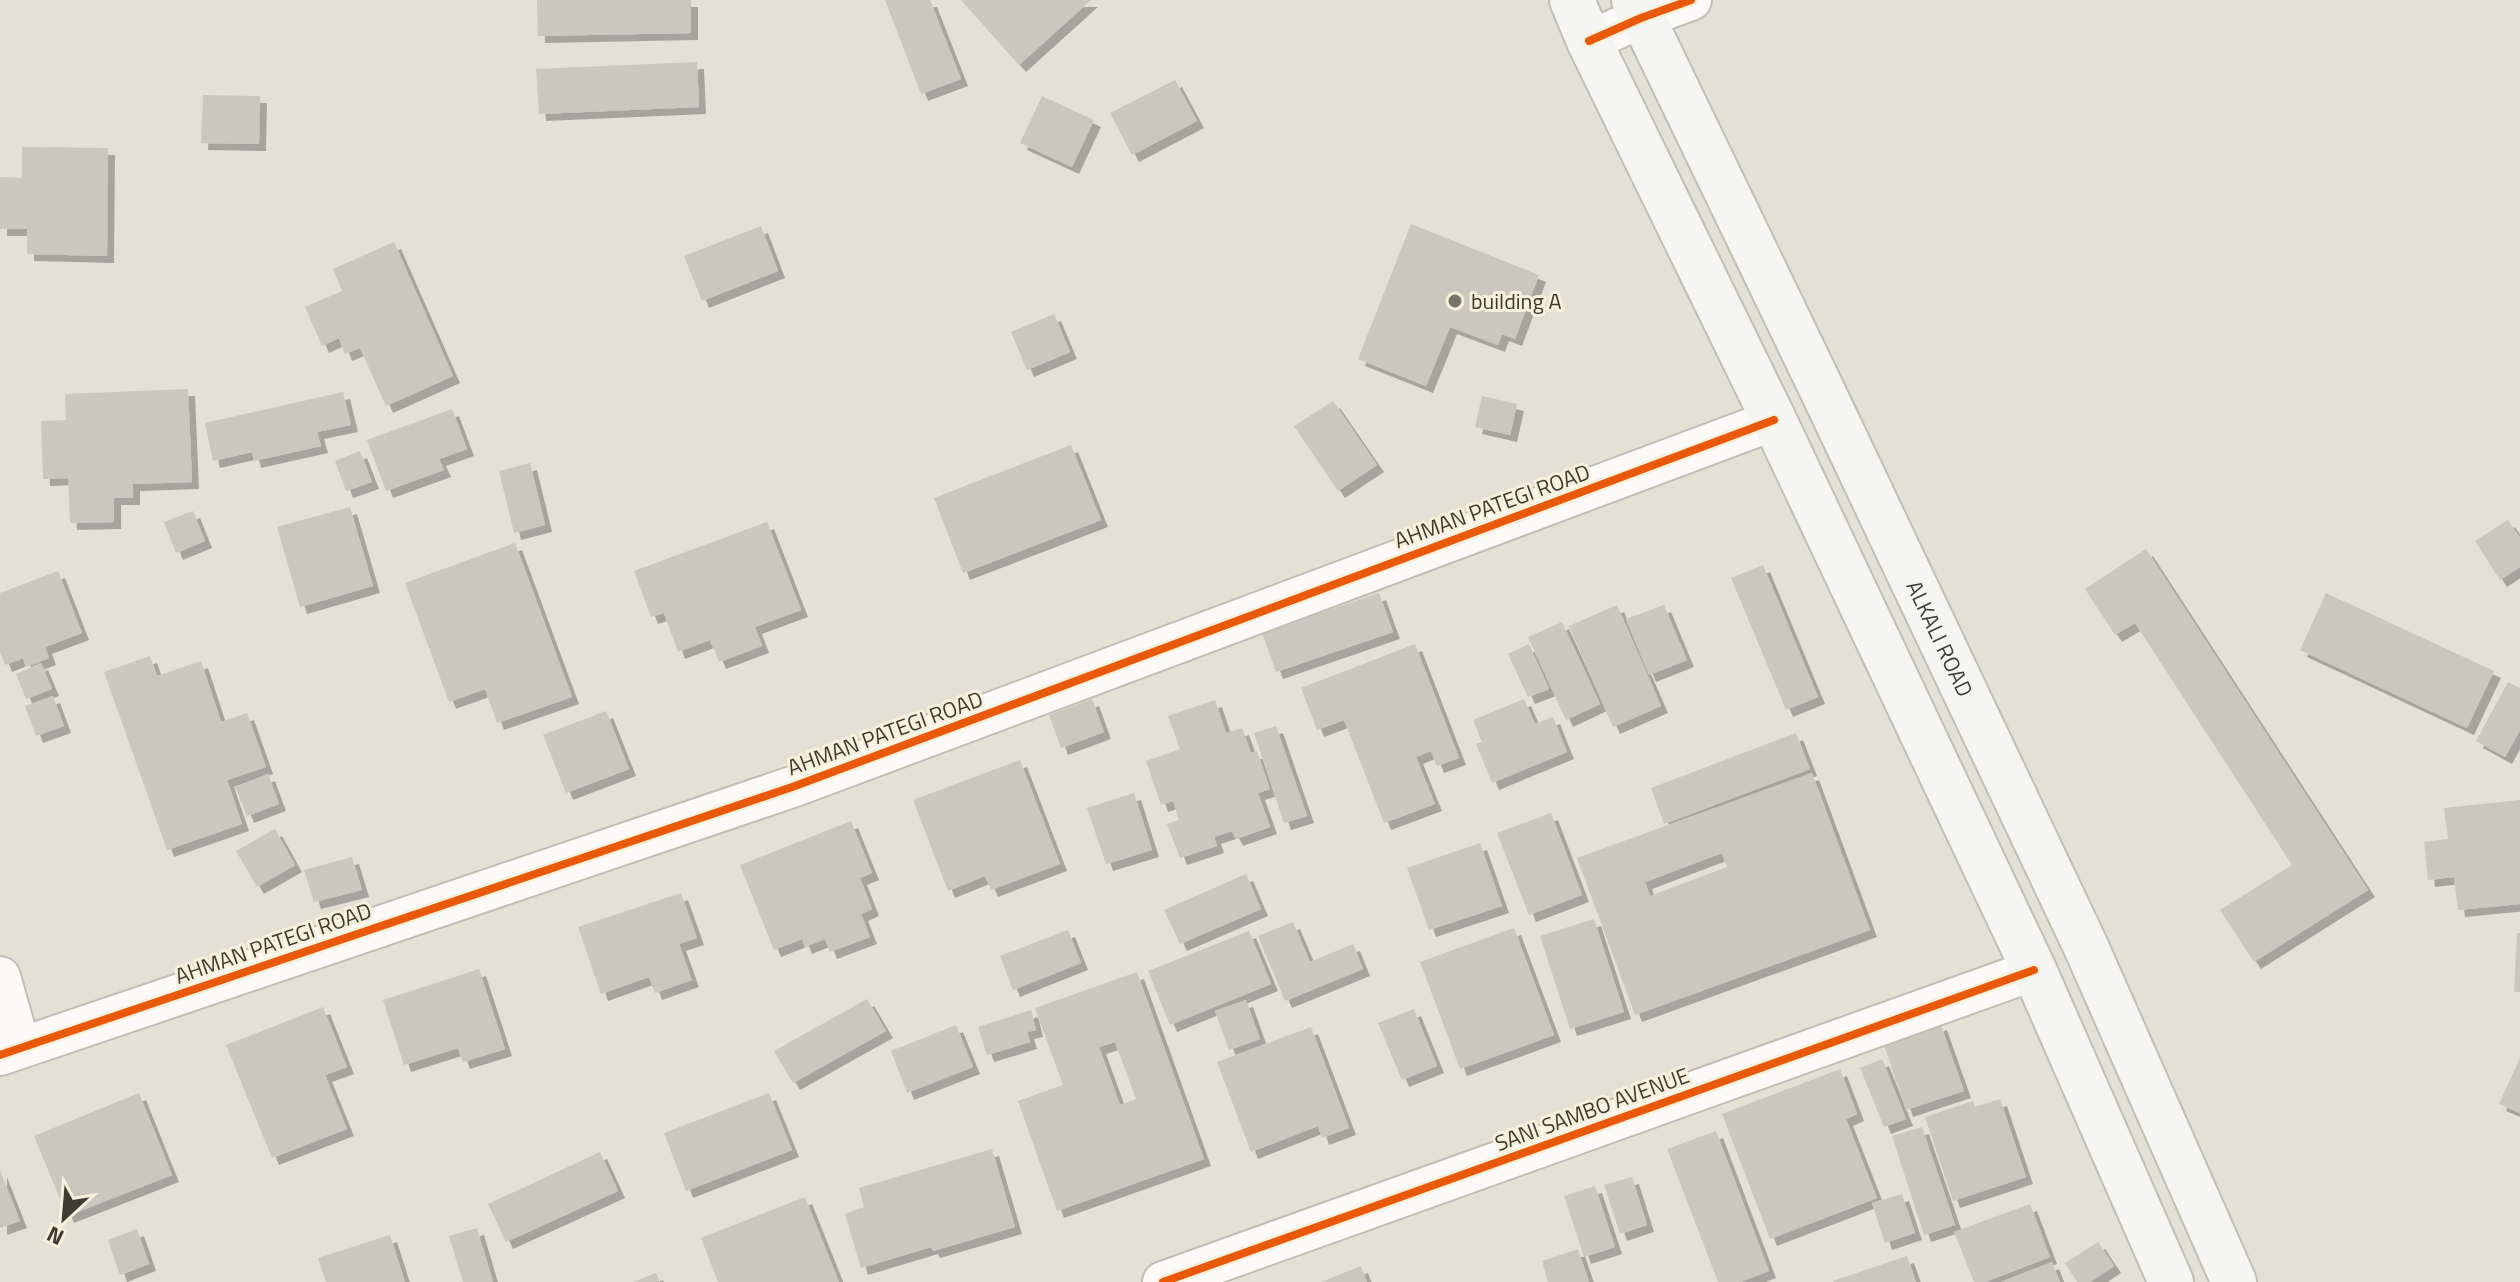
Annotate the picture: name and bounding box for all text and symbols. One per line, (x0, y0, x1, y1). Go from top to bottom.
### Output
place label: building A (1471, 284, 1562, 318)
marker: building A (1446, 292, 1464, 310)
street label: AHMAN PATEGI ROAD (1389, 455, 1595, 557)
street label: ALKALI ROAD (1898, 575, 1982, 702)
street label: AHMAN PATEGI ROAD (782, 682, 988, 784)
street label: AHMAN PATEGI ROAD (170, 893, 376, 993)
street label: SANI SAMBO AVENUE (1490, 1058, 1694, 1160)
north arrow (24, 1178, 104, 1258)
text: N (41, 1217, 70, 1255)

